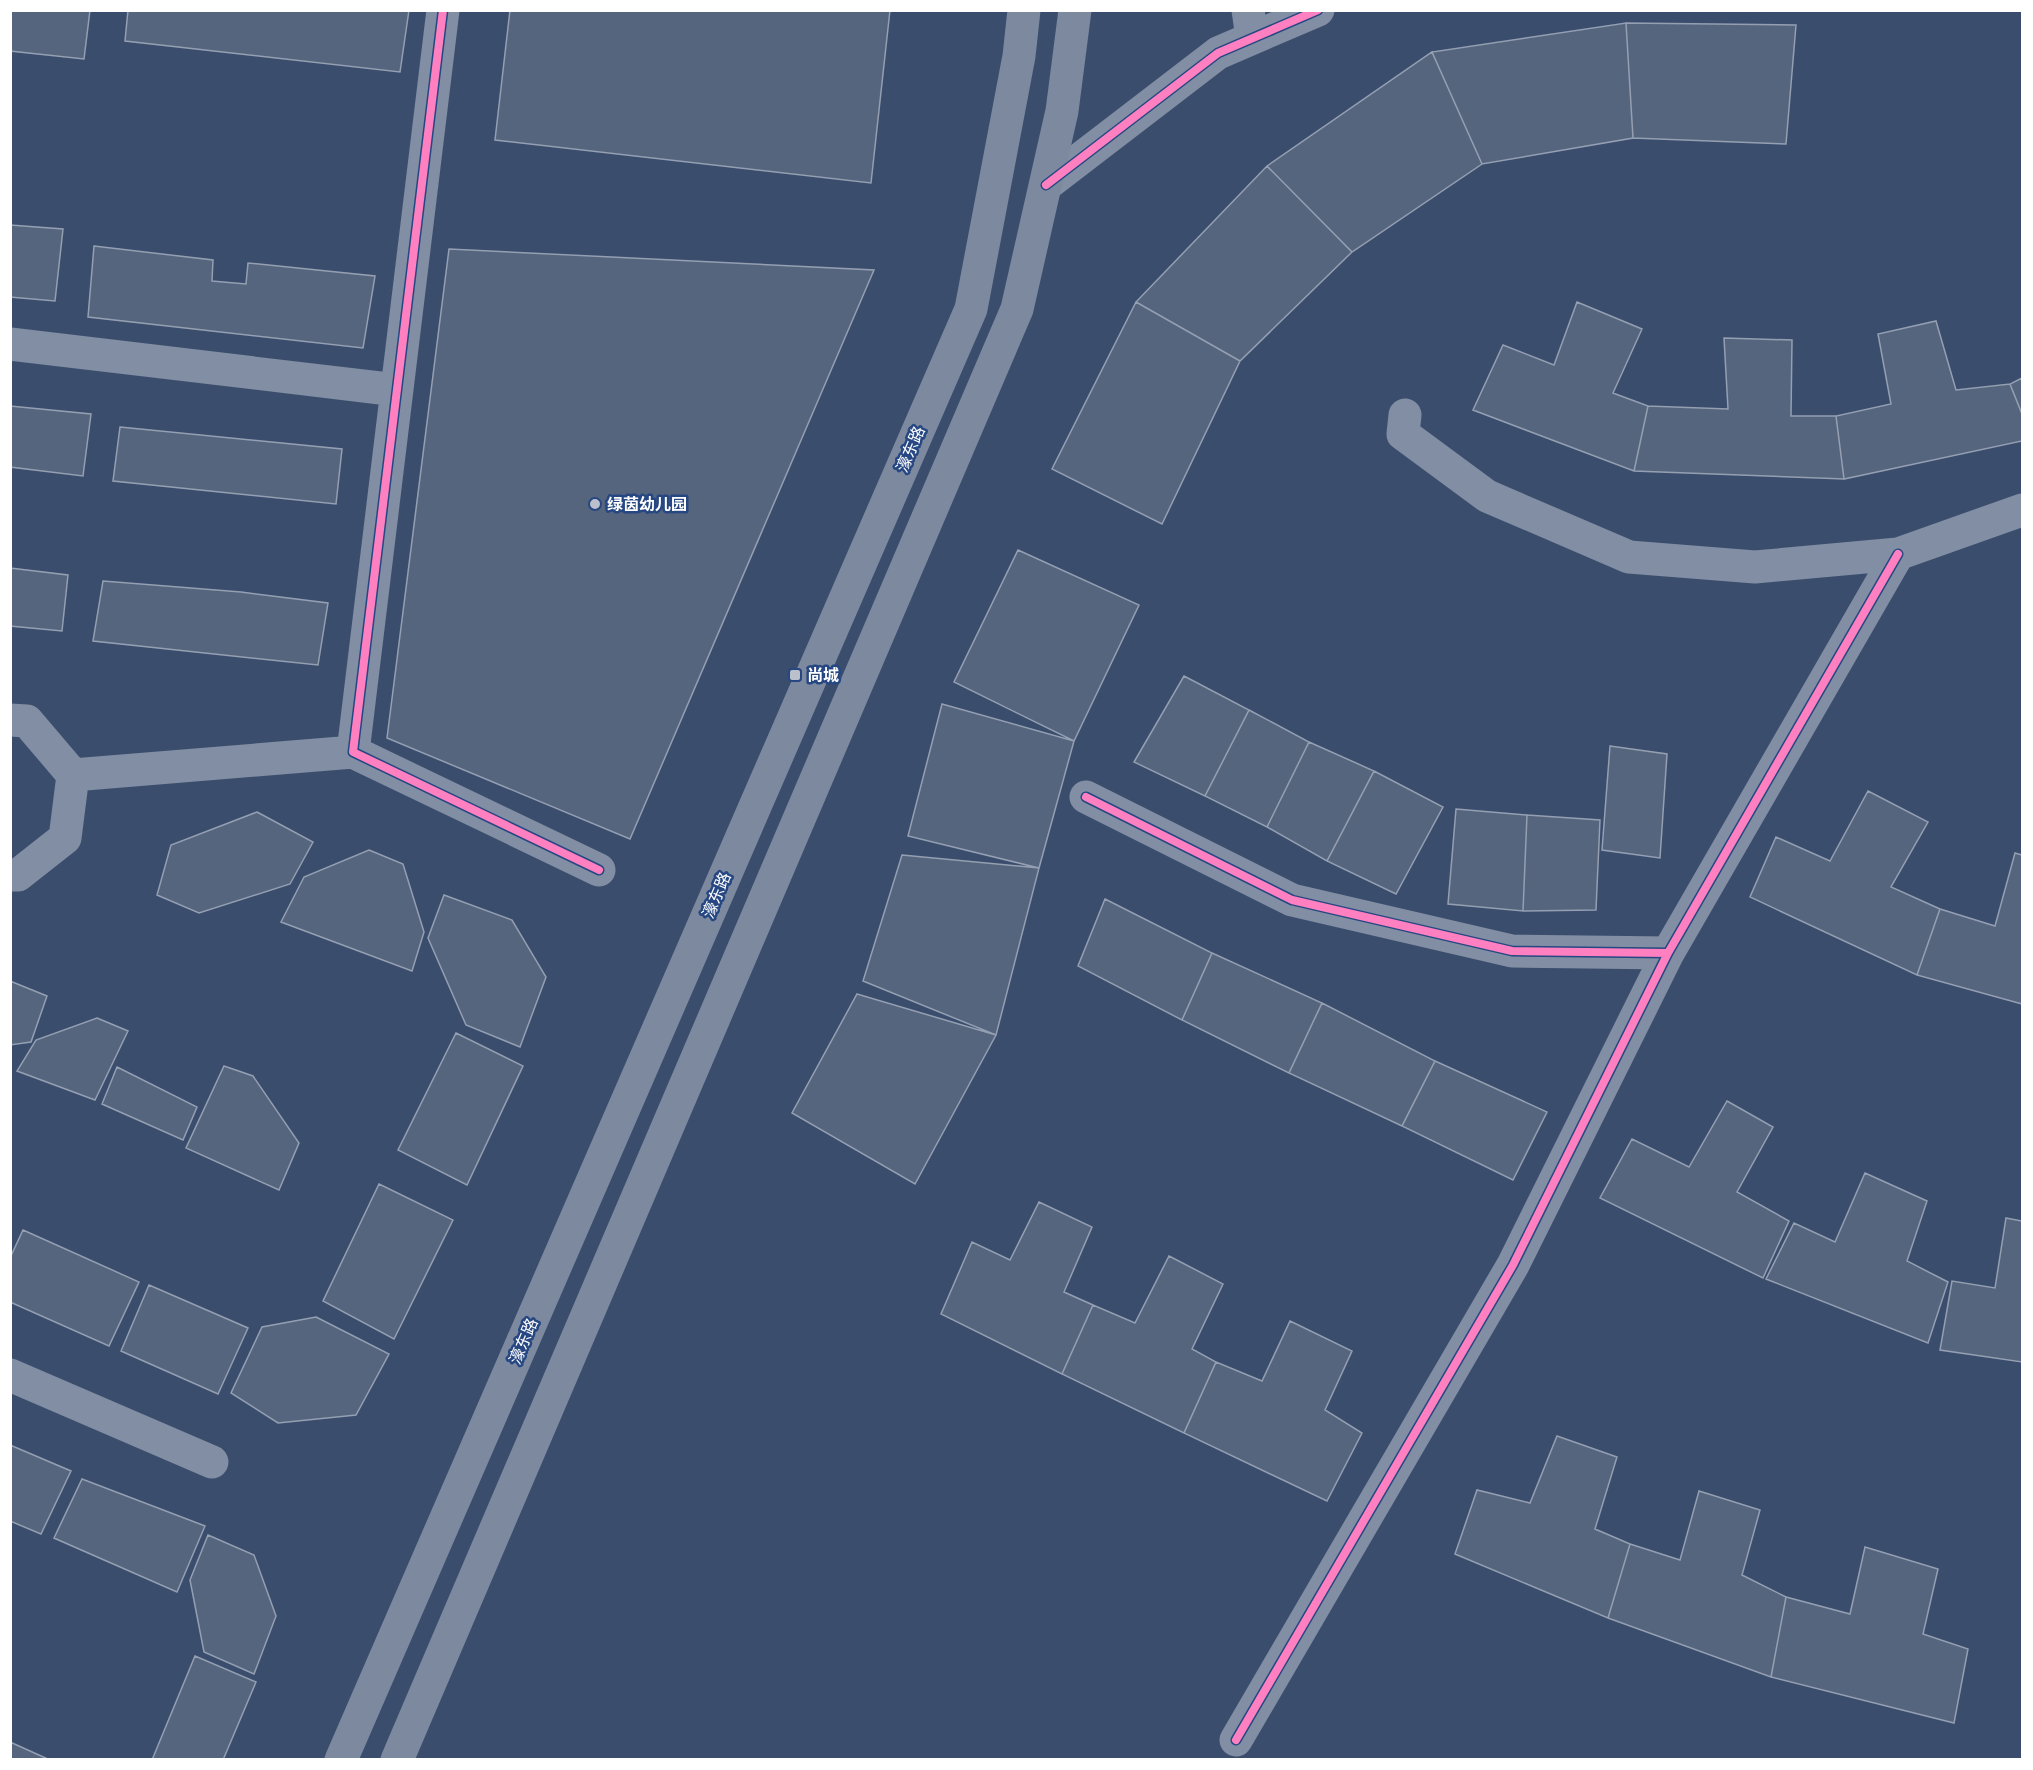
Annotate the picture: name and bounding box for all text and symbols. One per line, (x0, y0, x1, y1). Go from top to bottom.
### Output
street label: 濠东路 (892, 423, 929, 475)
place label: 绿茵幼儿园 (607, 495, 687, 514)
marker: 绿茵幼儿园 (588, 497, 602, 511)
place label: 尚城 (807, 666, 839, 685)
marker: 尚城 (788, 668, 802, 682)
street label: 濠东路 (698, 869, 735, 921)
street label: 濠东路 (505, 1315, 542, 1367)

